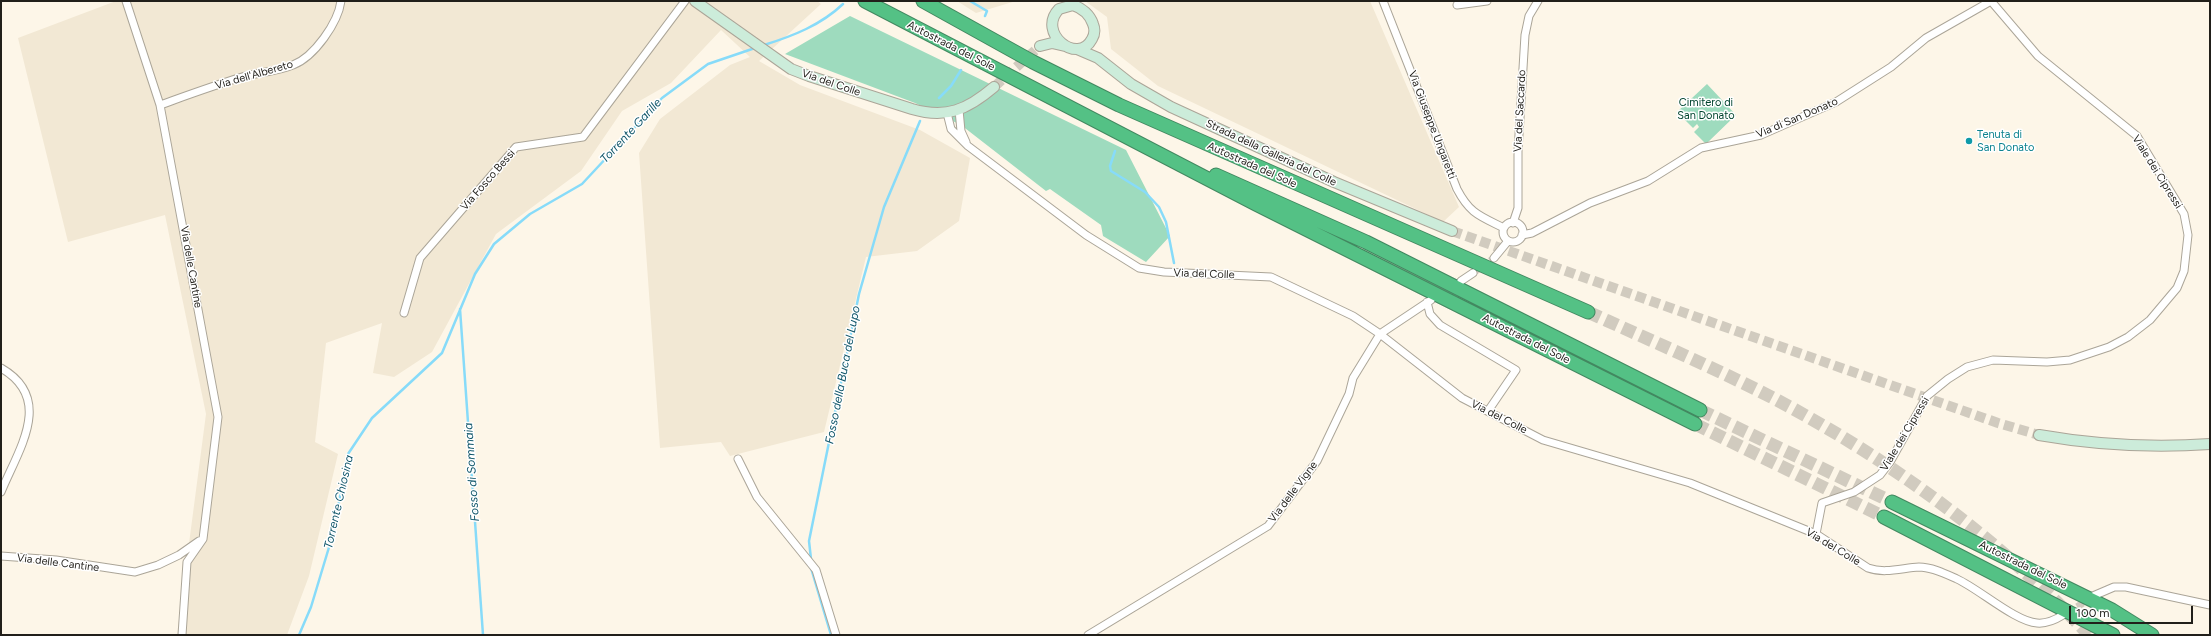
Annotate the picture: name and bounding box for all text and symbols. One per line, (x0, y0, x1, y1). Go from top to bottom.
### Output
street label: Autostrada del Sole (905, 18, 997, 74)
street label: Via dell'Albereto (213, 58, 295, 92)
street label: Via del Colle (800, 67, 862, 99)
street label: Via Giuseppe Ungaretti (1405, 69, 1459, 181)
street label: Via del Saccardo (1511, 69, 1529, 153)
street label: Via di San Donato (1754, 95, 1840, 141)
water label: Torrente Garille (597, 96, 665, 166)
park label: Cimitero di San Donato (1677, 96, 1735, 122)
street label: Strada della Galleria del Colle (1204, 117, 1338, 189)
place label: Tenuta di San Donato (1977, 128, 2034, 154)
street label: Viale dei Cipressi (2129, 133, 2185, 211)
marker: Tenuta di San Donato (1964, 136, 1974, 146)
street label: Autostrada del Sole (1205, 139, 1299, 191)
street label: Via Fosco Bessi (458, 147, 518, 213)
street label: Via delle Cantine (177, 225, 205, 309)
street label: Via del Colle (1173, 266, 1235, 282)
water label: Fosso della Buca del Lupo (823, 305, 863, 445)
street label: Autostrada del Sole (1480, 311, 1572, 367)
street label: Viale dei Cipressi (1878, 395, 1932, 473)
street label: Via del Colle (1469, 397, 1529, 437)
water label: Fosso di Sommaia (461, 422, 483, 522)
water label: Torrente Chiosina (321, 454, 357, 550)
street label: Via delle Vigne (1266, 459, 1320, 525)
street label: Via del Colle (1803, 526, 1863, 568)
street label: Autostrada del Sole (1977, 538, 2069, 592)
street label: Via delle Cantine (16, 551, 100, 575)
scale bar (2071, 598, 2195, 624)
text: 100 m (2076, 606, 2110, 620)

